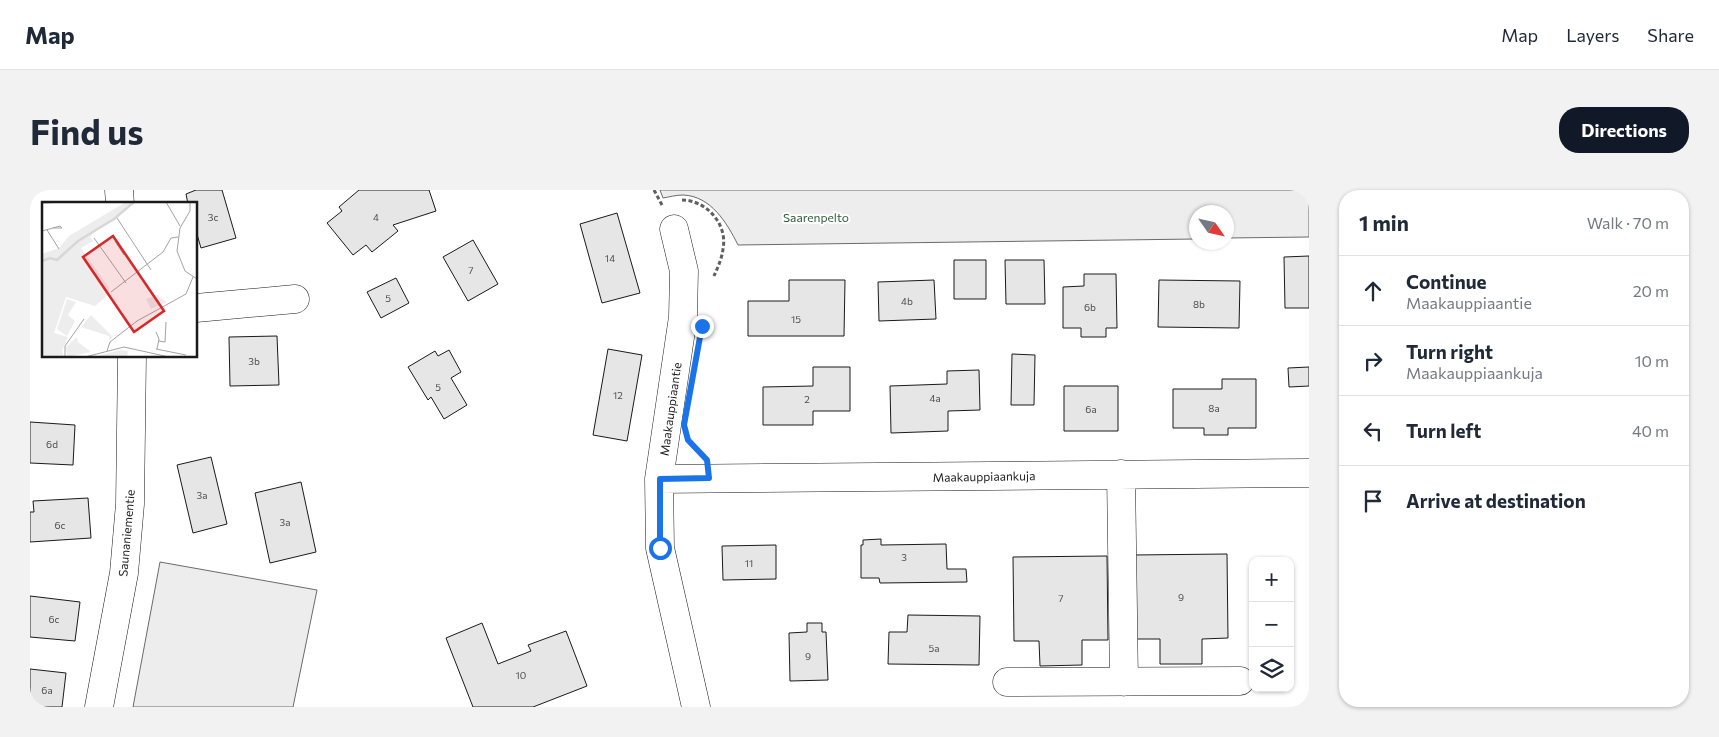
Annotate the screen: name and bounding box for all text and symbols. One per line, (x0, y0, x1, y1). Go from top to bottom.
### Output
text: Map (25, 20, 75, 49)
text: Map (1501, 24, 1538, 46)
text: Layers (1566, 24, 1619, 46)
text: Share (1647, 24, 1694, 46)
button: Directions (1559, 107, 1689, 153)
text: Find us (30, 109, 144, 152)
inset map (42, 202, 198, 358)
north arrow (1189, 205, 1234, 250)
park label: Saarenpelto (783, 210, 849, 224)
text: 1 min (1359, 210, 1409, 235)
house number: 3c (208, 211, 218, 223)
house number: 4 (373, 211, 379, 223)
text: Walk · 70 m (1587, 213, 1669, 232)
house number: 14 (605, 252, 615, 264)
house number: 7 (468, 264, 474, 276)
text: Continue (1406, 270, 1486, 293)
icon: ahead (1359, 277, 1387, 305)
text: 20 m (1633, 281, 1669, 300)
house number: 5 (385, 292, 391, 304)
text: Maakauppiaantie (1406, 293, 1532, 312)
house number: 4b (901, 295, 913, 307)
house number: 8b (1193, 298, 1205, 310)
house number: 6b (1084, 301, 1096, 313)
house number: 15 (791, 313, 801, 325)
route end (691, 315, 714, 338)
text: Turn right (1406, 340, 1493, 363)
icon: right (1359, 347, 1387, 375)
text: 10 m (1635, 351, 1669, 370)
house number: 3b (248, 355, 260, 367)
street label: Maakauppiaantie (656, 361, 684, 457)
text: Maakauppiaankuja (1406, 363, 1543, 382)
house number: 5 (435, 381, 441, 393)
house number: 12 (613, 389, 623, 401)
house number: 4a (929, 392, 941, 404)
house number: 2 (804, 393, 810, 405)
house number: 8a (1208, 402, 1220, 414)
house number: 6a (1085, 403, 1097, 415)
icon: left (1359, 417, 1387, 445)
text: Turn left (1406, 419, 1481, 442)
text: 40 m (1632, 421, 1669, 440)
house number: 6d (46, 438, 58, 450)
street label: Maakauppiaankuja (933, 468, 1035, 484)
icon: arrive (1359, 487, 1387, 515)
street label: Saunaniementie (115, 489, 137, 577)
house number: 3a (197, 489, 207, 501)
text: Arrive at destination (1406, 489, 1586, 512)
house number: 3a (280, 516, 290, 528)
house number: 6c (54, 519, 66, 531)
route start (649, 537, 672, 560)
house number: 3 (901, 551, 907, 563)
house number: 11 (745, 557, 753, 569)
map controls (1249, 557, 1294, 692)
button: + (1249, 557, 1294, 602)
house number: 9 (1178, 591, 1184, 603)
house number: 7 (1058, 592, 1064, 604)
button: − (1249, 602, 1294, 647)
house number: 6c (48, 613, 60, 625)
house number: 5a (929, 642, 939, 654)
button: layers (1249, 647, 1294, 692)
house number: 9 (805, 650, 811, 662)
house number: 10 (516, 669, 526, 681)
house number: 6a (41, 684, 53, 696)

